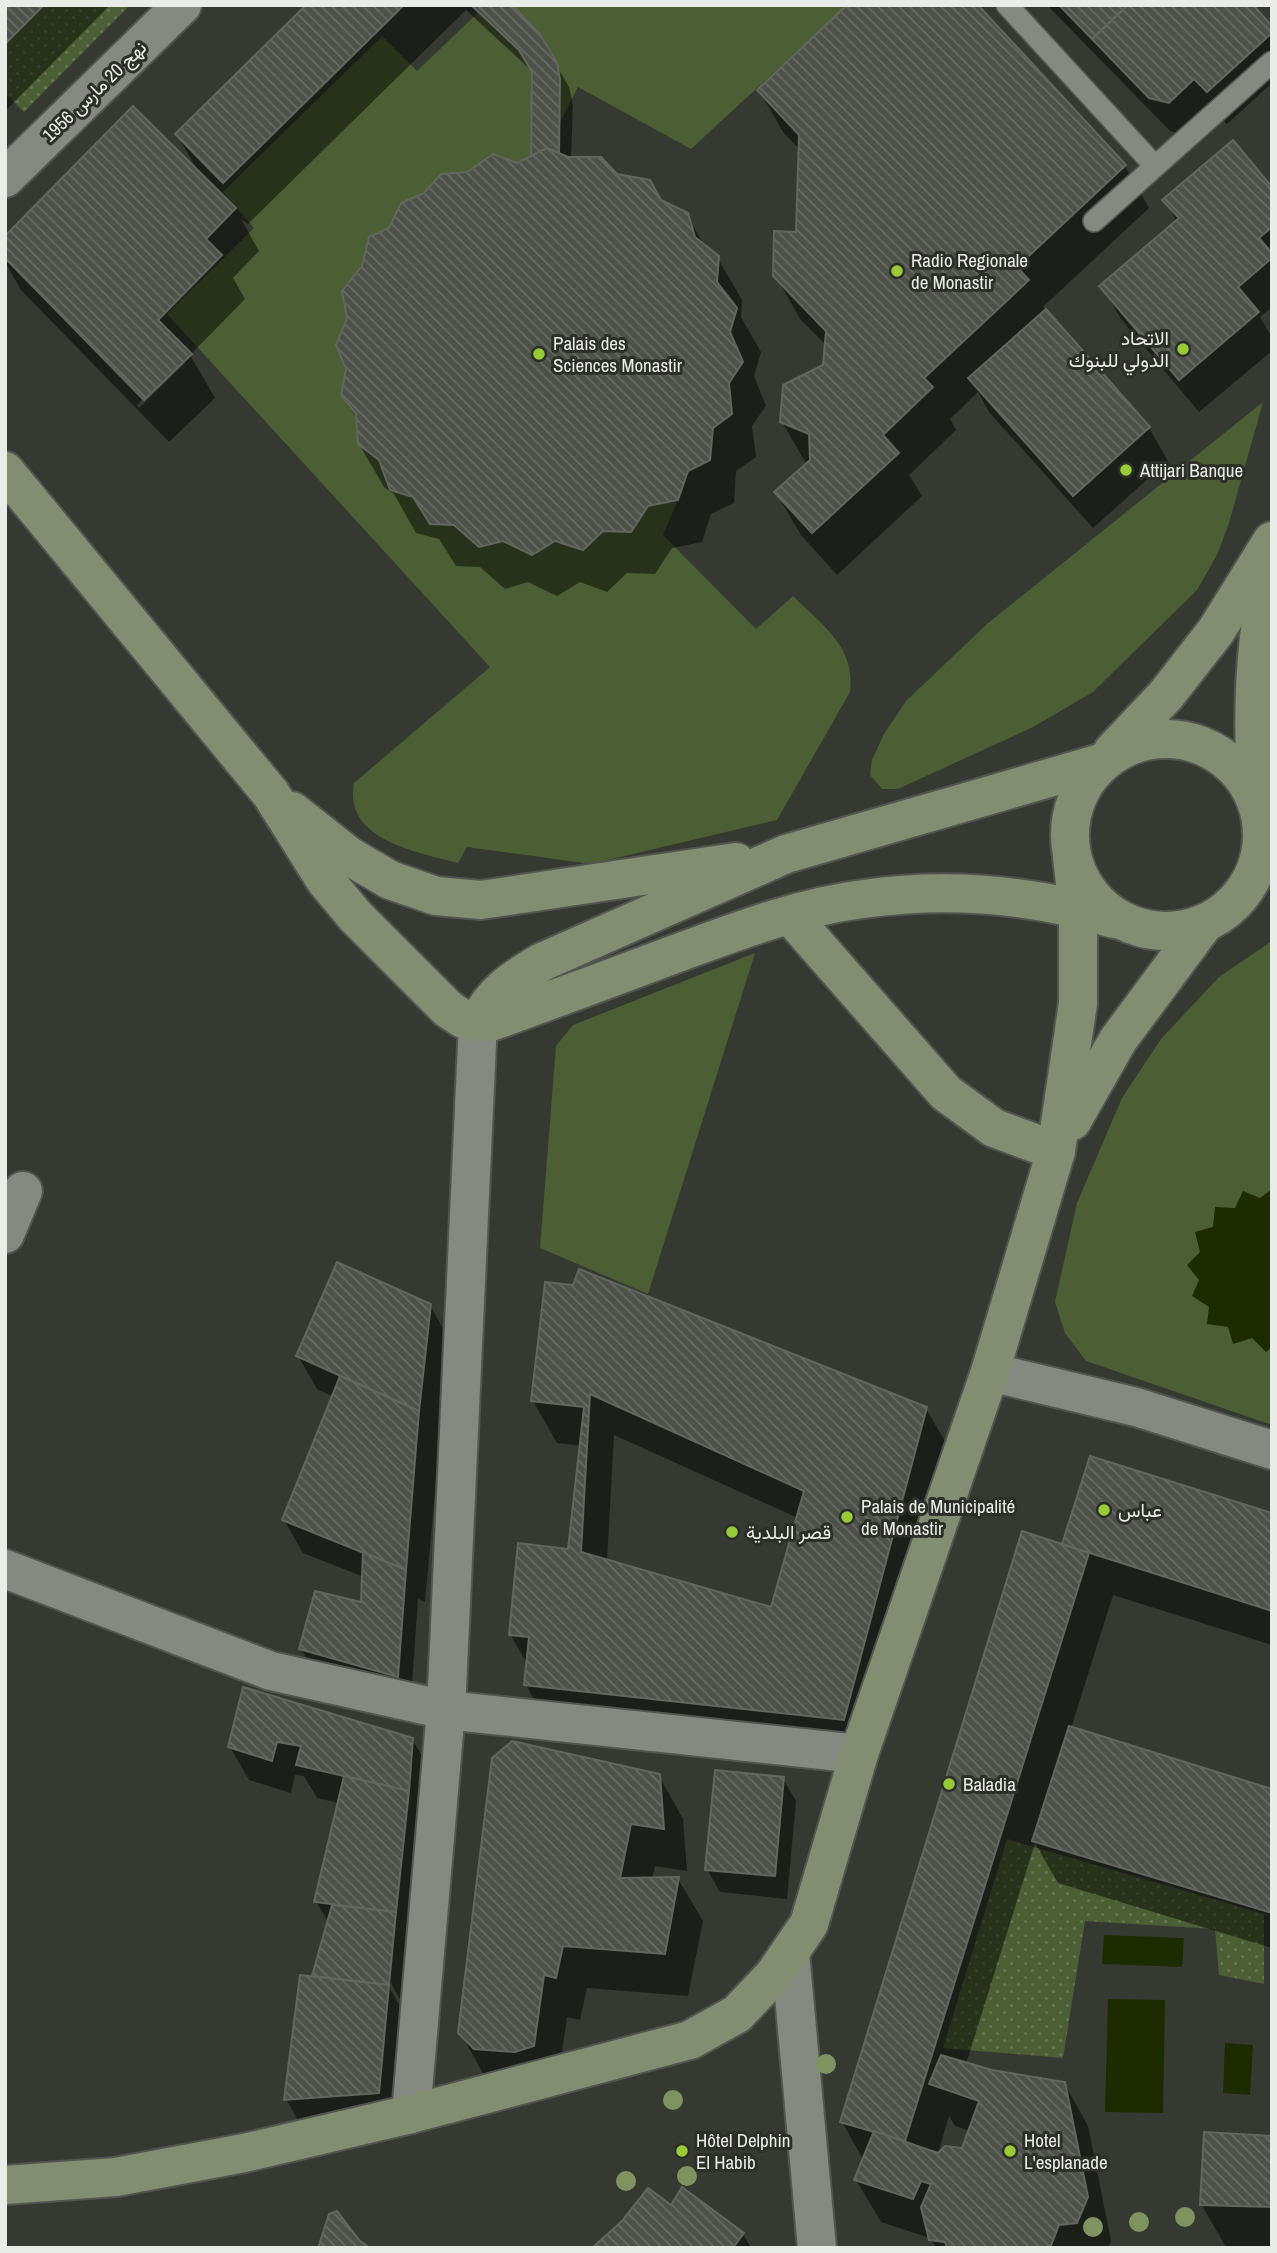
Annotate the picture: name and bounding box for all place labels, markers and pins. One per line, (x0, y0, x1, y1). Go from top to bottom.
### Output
place label: Radio Regionale de Monastir (911, 247, 1028, 295)
marker: Radio Regionale de Monastir (889, 263, 905, 279)
place label: الاتحاد الدولي للبنوك (1069, 325, 1169, 376)
place label: Palais des Sciences Monastir (553, 330, 683, 378)
marker: الاتحاد الدولي للبنوك (1175, 341, 1191, 357)
marker: Palais des Sciences Monastir (531, 346, 547, 362)
place label: Attijari Banque (1139, 457, 1243, 483)
marker: Attijari Banque (1118, 462, 1134, 478)
place label: Palais de Municipalité de Monastir (861, 1493, 1015, 1541)
place label: عباس (1118, 1497, 1162, 1523)
marker: عباس (1096, 1502, 1112, 1518)
marker: Palais de Municipalité de Monastir (839, 1509, 855, 1525)
place label: قصر البلدية (746, 1519, 831, 1545)
marker: قصر البلدية (724, 1524, 740, 1540)
place label: Baladia (963, 1771, 1016, 1797)
marker: Baladia (941, 1776, 957, 1792)
place label: Hôtel Delphin El Habib (696, 2127, 790, 2175)
place label: Hotel L'esplanade (1024, 2127, 1108, 2175)
marker: Hôtel Delphin El Habib (674, 2143, 690, 2159)
marker: Hotel L'esplanade (1002, 2143, 1018, 2159)

